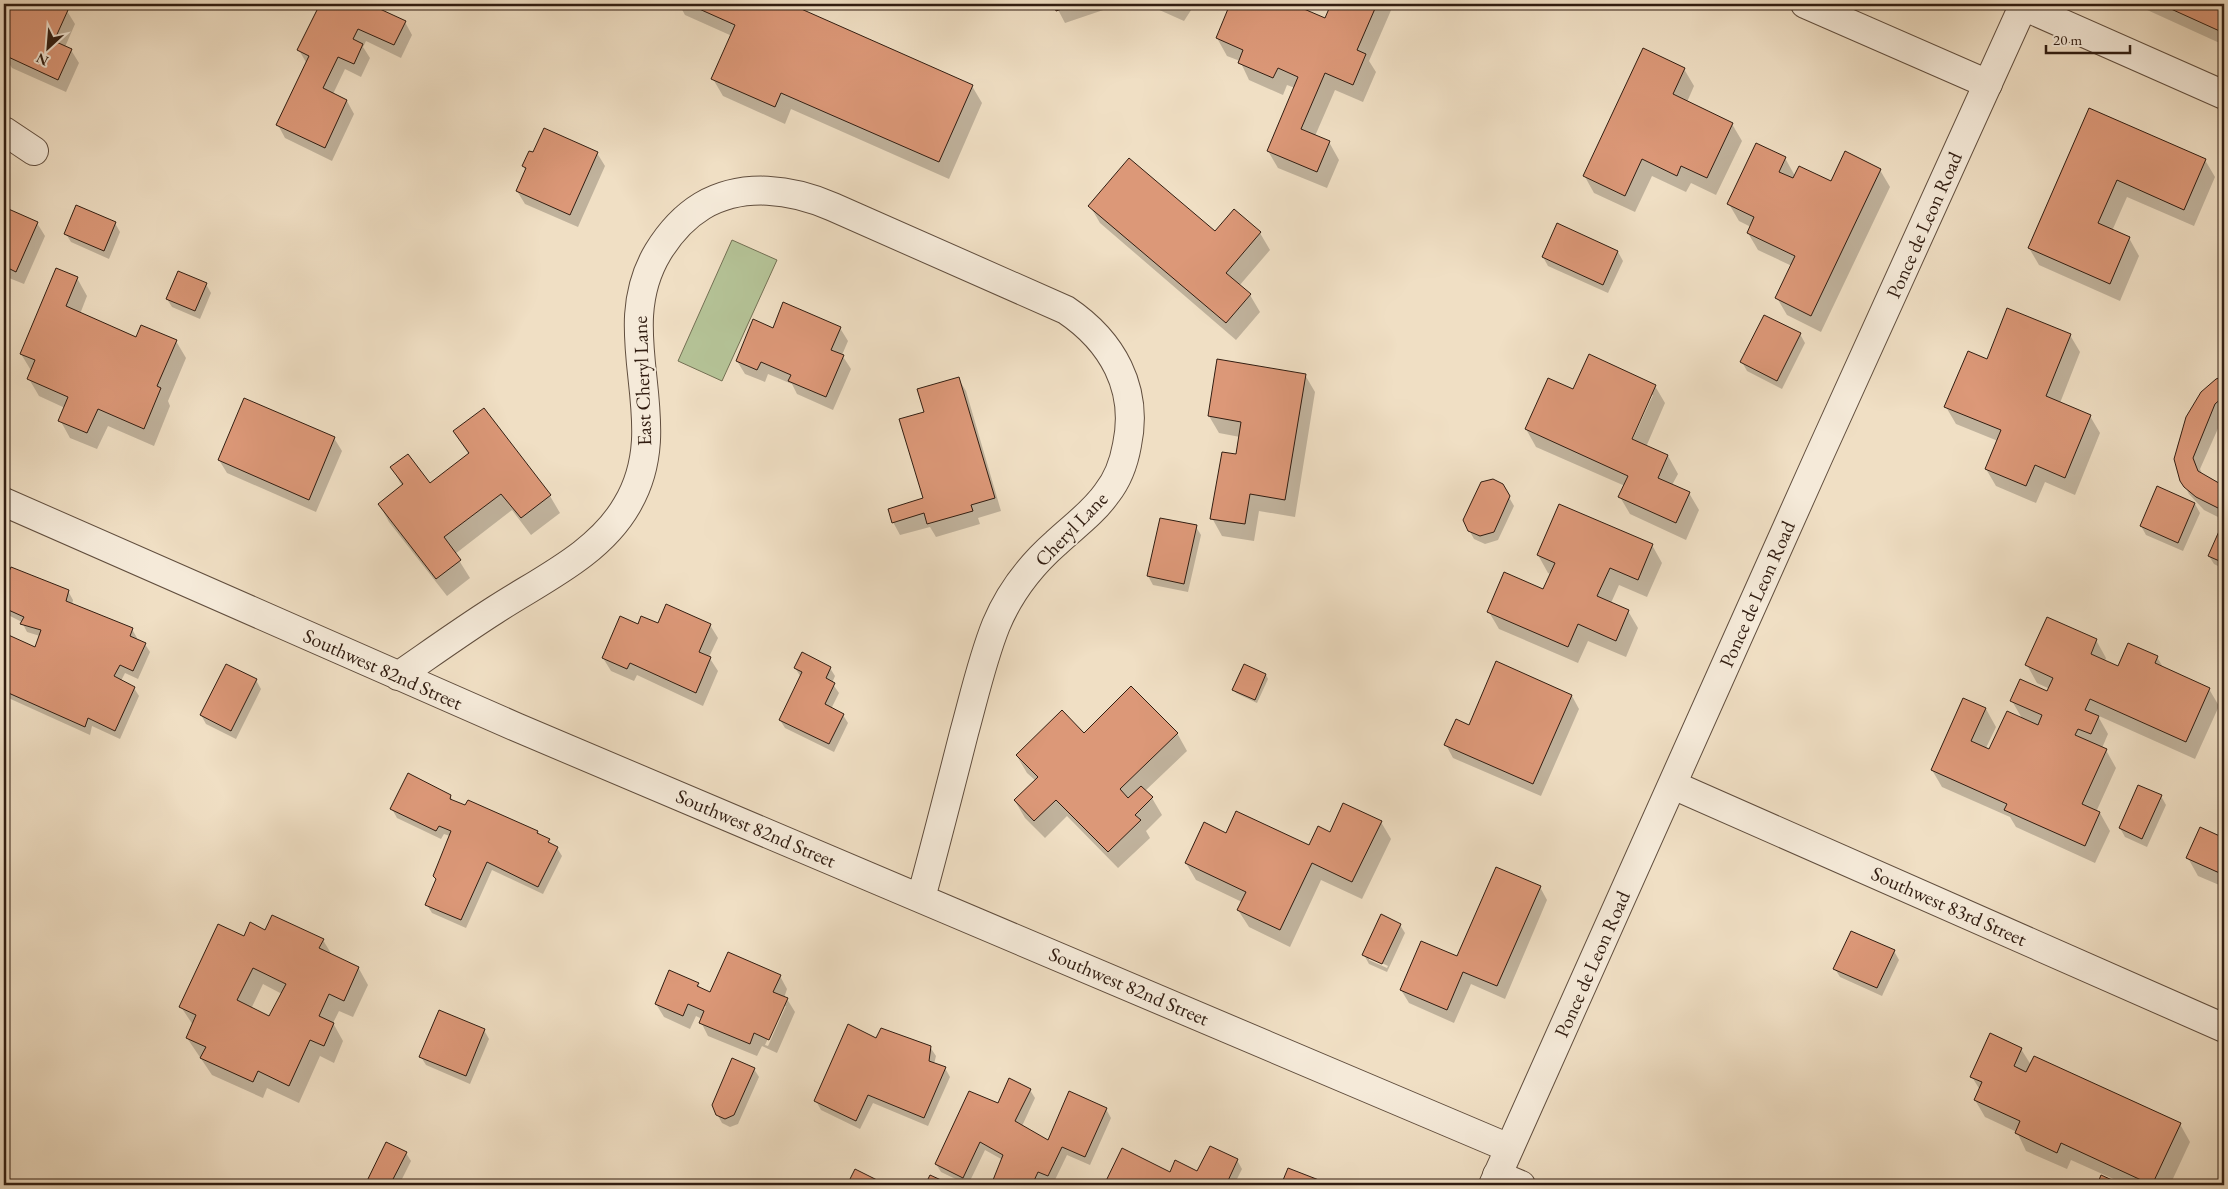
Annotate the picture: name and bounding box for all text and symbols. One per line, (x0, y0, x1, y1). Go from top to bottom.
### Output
north arrow (22, 22, 72, 72)
scale bar (2046, 22, 2129, 54)
text: 20 m (2053, 30, 2082, 49)
text: N (33, 49, 51, 70)
street label: Ponce de Leon Road (1880, 147, 1968, 302)
street label: East Cheryl Lane (627, 315, 657, 446)
street label: Cheryl Lane (1029, 486, 1113, 572)
street label: Ponce de Leon Road (1713, 516, 1801, 671)
street label: Southwest 82nd Street (299, 622, 467, 716)
street label: Southwest 82nd Street (672, 783, 841, 874)
street label: Southwest 83rd Street (1867, 860, 2031, 952)
street label: Ponce de Leon Road (1548, 886, 1636, 1041)
street label: Southwest 82nd Street (1045, 941, 1214, 1032)

